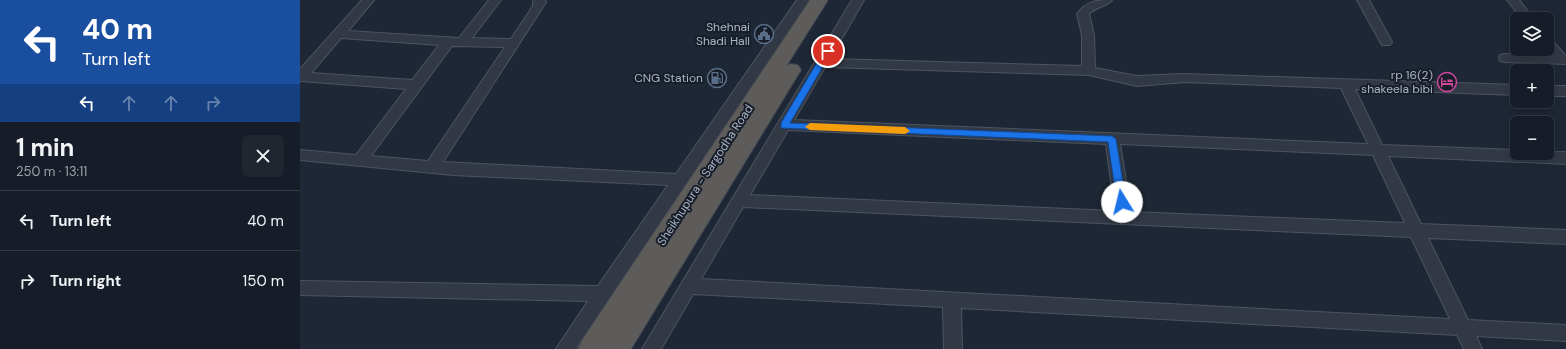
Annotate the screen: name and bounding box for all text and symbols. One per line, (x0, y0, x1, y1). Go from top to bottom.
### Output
text: 40 m (82, 11, 153, 48)
map controls (1510, 12, 1554, 160)
button: layers (1510, 12, 1554, 56)
icon: left (16, 16, 68, 68)
place label: Shehnai Shadi Hall (696, 19, 750, 49)
public building icon: Shehnai Shadi Hall (753, 23, 775, 45)
pin (811, 34, 845, 68)
icon: arrive (817, 40, 839, 62)
text: Turn left (82, 47, 151, 71)
button: + (1510, 64, 1554, 108)
fuel station icon: CNG Station (706, 67, 728, 89)
place label: rp 16(2) shakeela bibi (1361, 67, 1433, 97)
place label: CNG Station (634, 70, 703, 86)
hotel icon: rp 16(2) shakeela bibi (1436, 71, 1458, 93)
icon: left (76, 92, 98, 114)
icon: ahead (118, 92, 140, 114)
icon: ahead (160, 92, 182, 114)
icon: right (202, 92, 224, 114)
street label: Sheikhupura - Sargodha Road (653, 101, 757, 249)
button: − (1510, 116, 1554, 160)
text: 1 min (16, 132, 74, 163)
button: close (242, 135, 284, 177)
text: 250 m · 13:11 (16, 163, 87, 180)
position arrow (1101, 181, 1143, 223)
icon: left (16, 210, 38, 232)
text: Turn left (50, 211, 111, 231)
text: 40 m (247, 211, 284, 231)
icon: right (16, 270, 38, 292)
text: Turn right (50, 271, 121, 291)
text: 150 m (243, 271, 284, 291)

